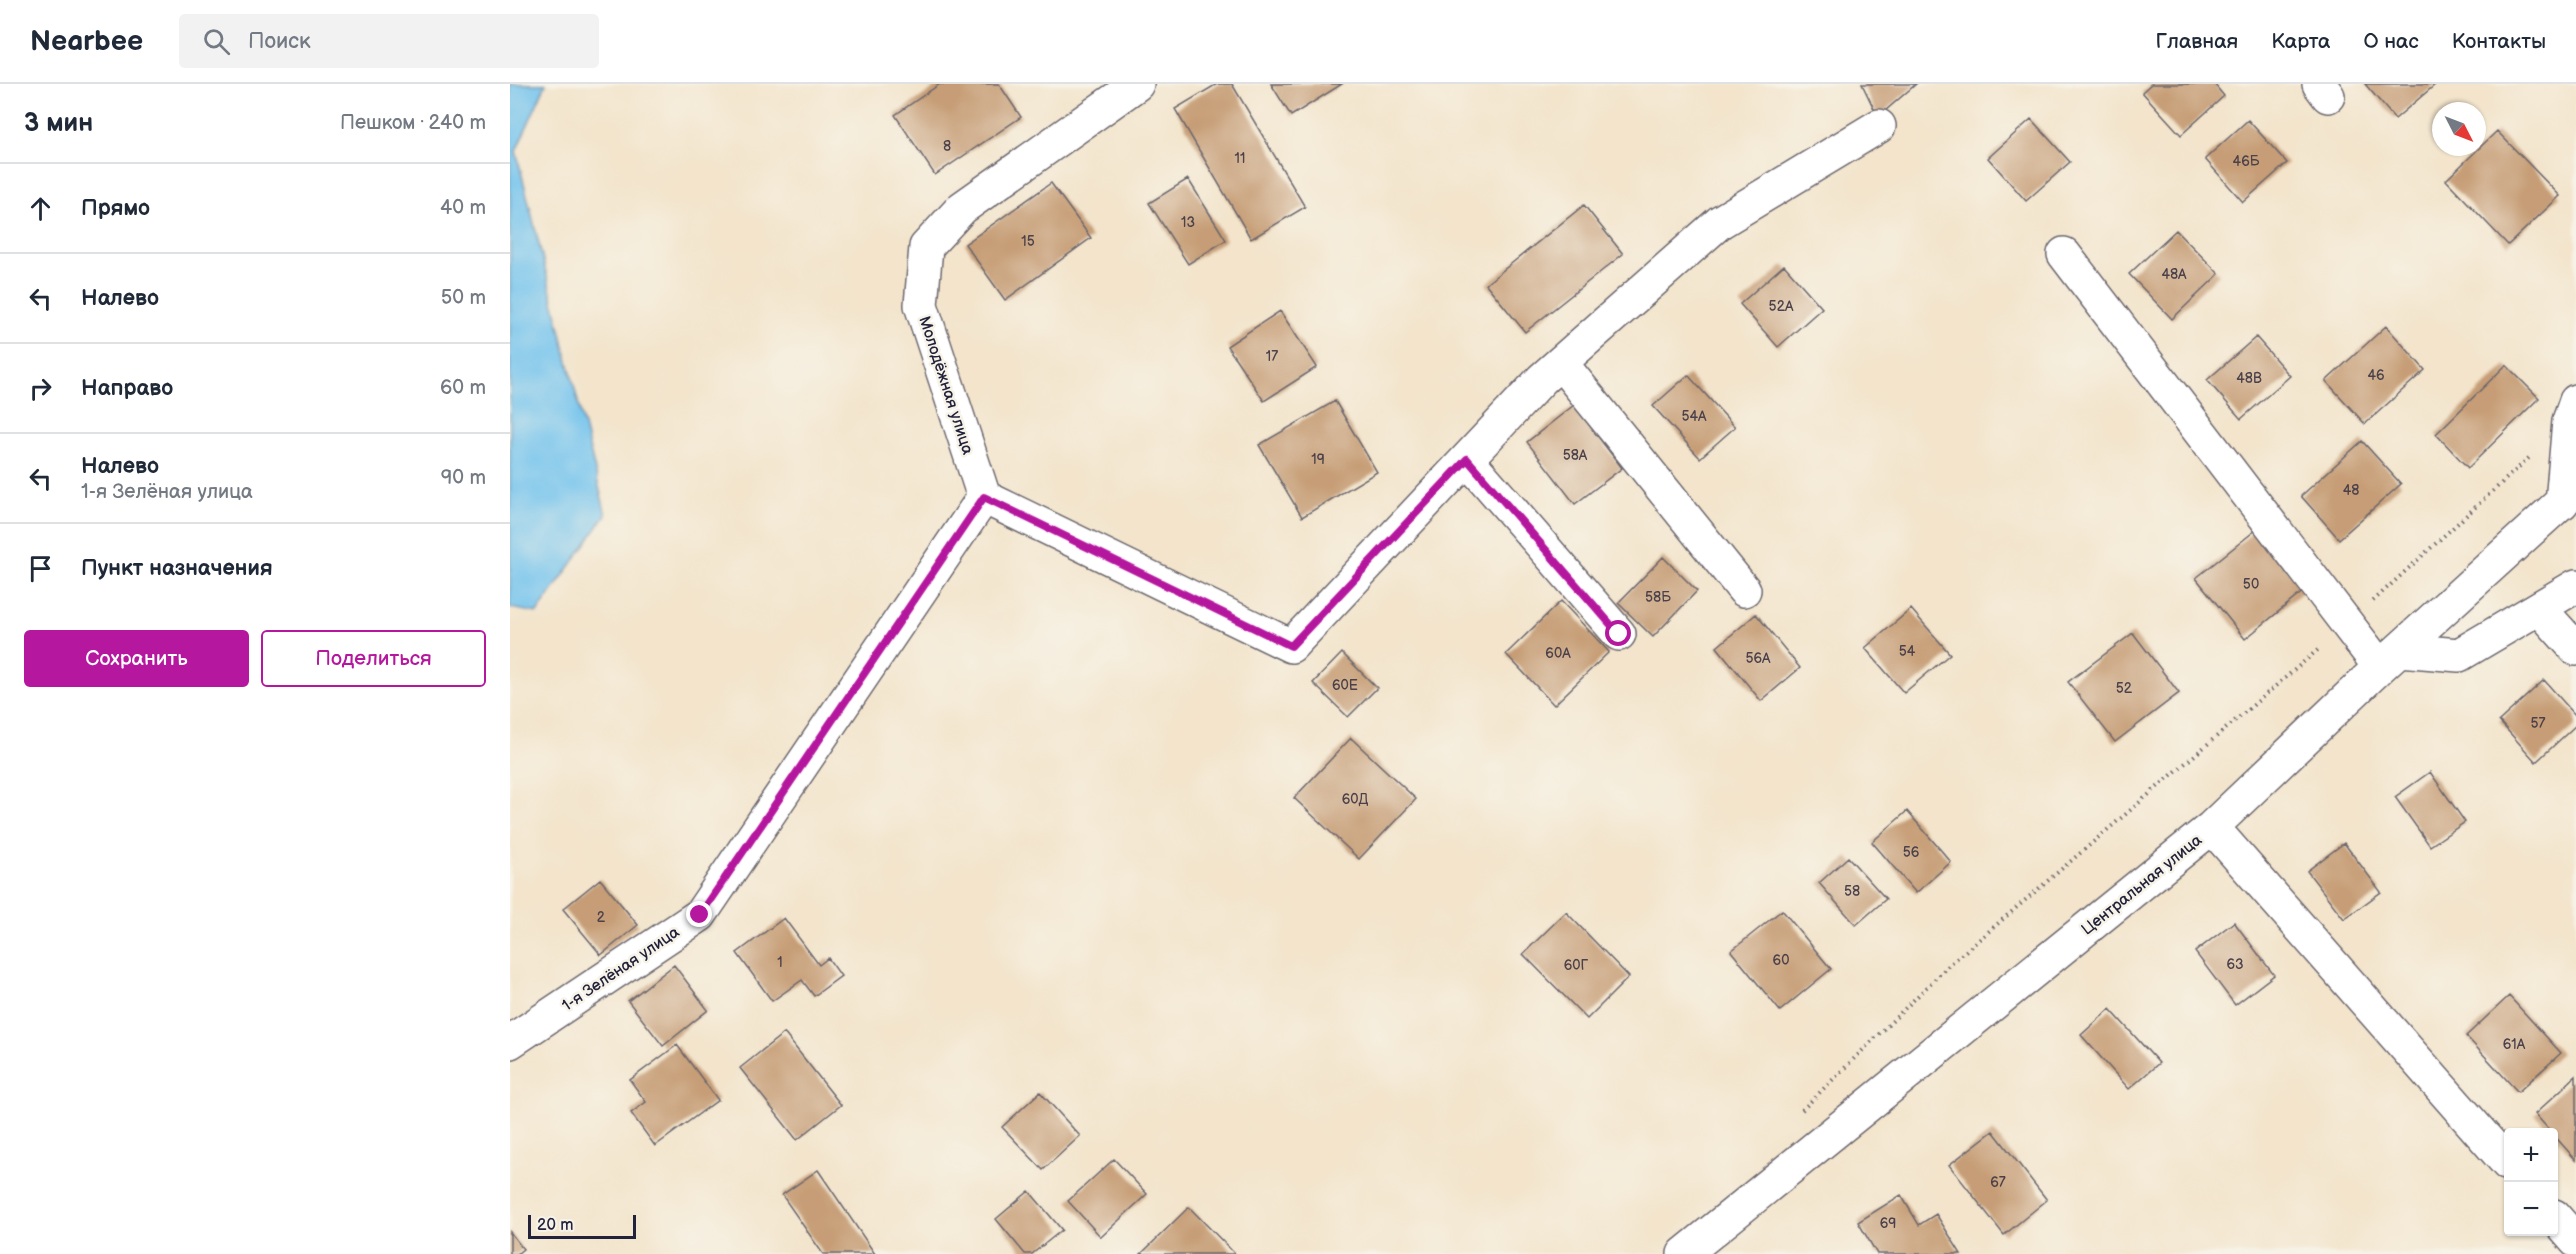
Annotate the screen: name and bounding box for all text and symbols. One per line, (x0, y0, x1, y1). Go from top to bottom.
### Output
search box (179, 14, 599, 68)
text: Nearbee (30, 25, 143, 58)
icon: search (200, 25, 233, 58)
text: Поиск (248, 28, 311, 55)
text: Главная (2155, 29, 2238, 54)
text: Карта (2271, 29, 2330, 54)
text: О нас (2363, 29, 2419, 54)
text: Контакты (2452, 29, 2546, 54)
north arrow (2432, 102, 2486, 156)
text: 3 мин (24, 108, 93, 139)
text: Пешком · 240 m (340, 111, 486, 135)
house number: 8 (943, 138, 951, 155)
house number: 11 (1235, 150, 1245, 167)
house number: 46Б (2233, 153, 2260, 170)
icon: ahead (24, 192, 57, 225)
text: Прямо (81, 195, 150, 222)
text: 40 m (440, 196, 486, 220)
house number: 13 (1181, 214, 1195, 231)
house number: 15 (1021, 233, 1035, 250)
house number: 48А (2161, 266, 2187, 283)
icon: left (24, 282, 57, 315)
text: Налево (81, 285, 159, 312)
text: 50 m (441, 286, 486, 310)
house number: 52А (1769, 298, 1794, 315)
street label: Молодёжная улица (914, 314, 977, 457)
house number: 17 (1266, 348, 1278, 365)
house number: 46 (2367, 367, 2385, 384)
house number: 48В (2236, 370, 2262, 387)
icon: right (24, 372, 57, 405)
text: Направо (81, 375, 173, 402)
text: 60 m (440, 376, 486, 400)
house number: 54А (1681, 408, 1707, 425)
house number: 58А (1563, 447, 1588, 464)
house number: 19 (1311, 451, 1325, 468)
text: Налево (81, 453, 159, 480)
icon: left (24, 462, 57, 495)
text: 90 m (441, 466, 486, 490)
text: 1-я Зелёная улица (81, 480, 253, 504)
house number: 48 (2343, 482, 2359, 499)
icon: arrive (24, 552, 57, 585)
text: Пункт назначения (81, 555, 273, 582)
house number: 50 (2243, 576, 2259, 593)
house number: 58Б (1645, 589, 1671, 606)
route start (1605, 620, 1631, 646)
button: Сохранить (24, 630, 249, 687)
button: Поделиться (261, 630, 486, 687)
house number: 54 (1899, 643, 1916, 660)
house number: 60А (1545, 645, 1571, 662)
house number: 56А (1745, 650, 1771, 667)
house number: 60Е (1332, 677, 1358, 694)
house number: 52 (2116, 680, 2133, 697)
house number: 57 (2531, 715, 2546, 732)
house number: 60Д (1342, 791, 1368, 808)
street label: Центральная улица (2078, 831, 2206, 939)
house number: 56 (1903, 844, 1920, 861)
house number: 58 (1844, 883, 1860, 900)
route end (686, 901, 712, 927)
house number: 2 (597, 909, 606, 926)
street label: 1-я Зелёная улица (559, 923, 684, 1016)
house number: 60 (1773, 952, 1789, 969)
house number: 1 (777, 954, 783, 971)
house number: 63 (2226, 956, 2244, 973)
house number: 60Г (1564, 957, 1589, 974)
house number: 61А (2503, 1036, 2526, 1053)
map controls (2504, 1128, 2558, 1236)
button: + (2504, 1128, 2558, 1182)
house number: 67 (1990, 1174, 2006, 1191)
button: − (2504, 1182, 2558, 1236)
scale bar (528, 1212, 636, 1240)
house number: 69 (1880, 1215, 1896, 1232)
text: 20 m (537, 1216, 573, 1235)

